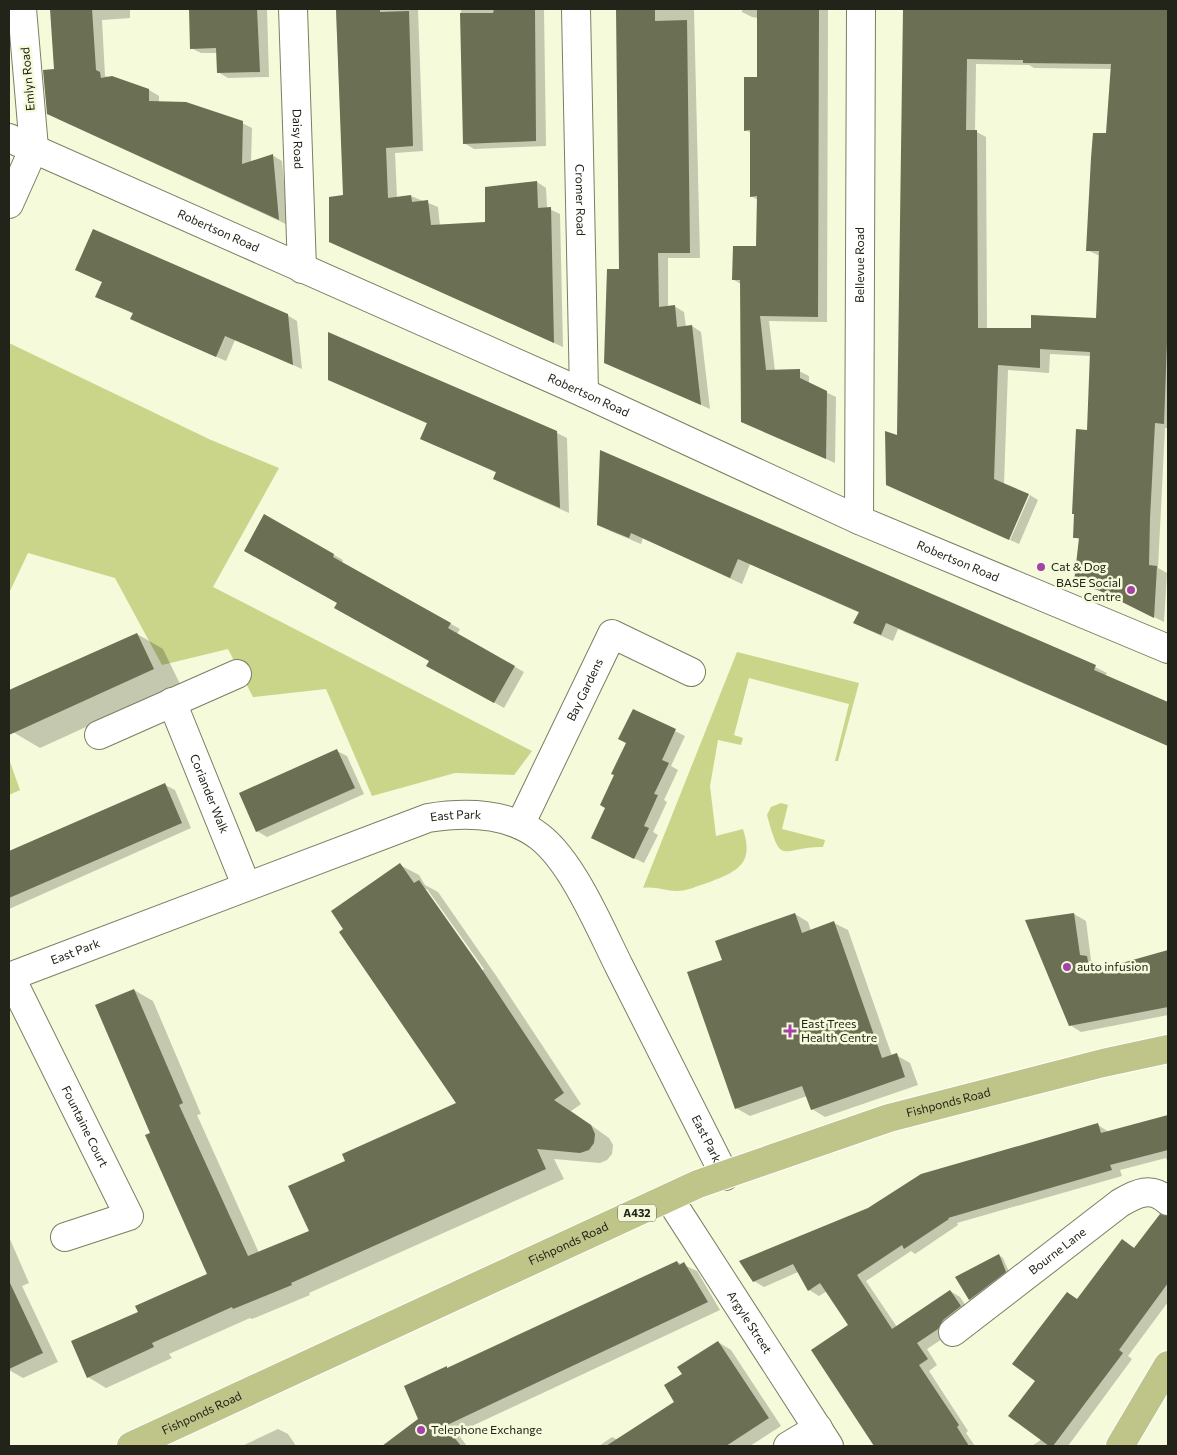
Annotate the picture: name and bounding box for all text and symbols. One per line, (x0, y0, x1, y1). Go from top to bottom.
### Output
street label: Emlyn Road (17, 47, 37, 112)
street label: Daisy Road (290, 109, 307, 169)
street label: Cromer Road (573, 164, 589, 236)
street label: Robertson Road (176, 206, 262, 254)
street label: Bellevue Road (852, 227, 866, 303)
street label: Robertson Road (546, 370, 632, 419)
street label: Robertson Road (915, 537, 1002, 584)
place label: Cat & Dog (1051, 559, 1107, 573)
marker: Cat & Dog (1035, 561, 1047, 573)
place label: BASE Social Centre (1056, 575, 1121, 603)
marker: BASE Social Centre (1125, 584, 1137, 596)
street label: Bay Gardens (563, 656, 605, 723)
street label: Coriander Walk (188, 752, 233, 836)
street label: East Park (429, 807, 482, 824)
street label: East Park (49, 935, 102, 967)
place label: auto infusion (1077, 959, 1148, 973)
marker: auto infusion (1061, 961, 1073, 973)
place label: East Trees Health Centre (801, 1016, 877, 1044)
marker: East Trees Health Centre (783, 1024, 797, 1038)
street label: Fountaine Court (59, 1083, 112, 1169)
street label: Fishponds Road (905, 1084, 992, 1119)
street label: East Park (690, 1112, 725, 1165)
road number: A432 (618, 1204, 656, 1222)
street label: Fishponds Road (526, 1218, 610, 1267)
street label: Bourne Lane (1026, 1224, 1088, 1277)
street label: Argyle Street (725, 1288, 775, 1356)
street label: Fishponds Road (159, 1388, 244, 1437)
place label: Telephone Exchange (431, 1422, 542, 1436)
marker: Telephone Exchange (415, 1424, 427, 1436)

